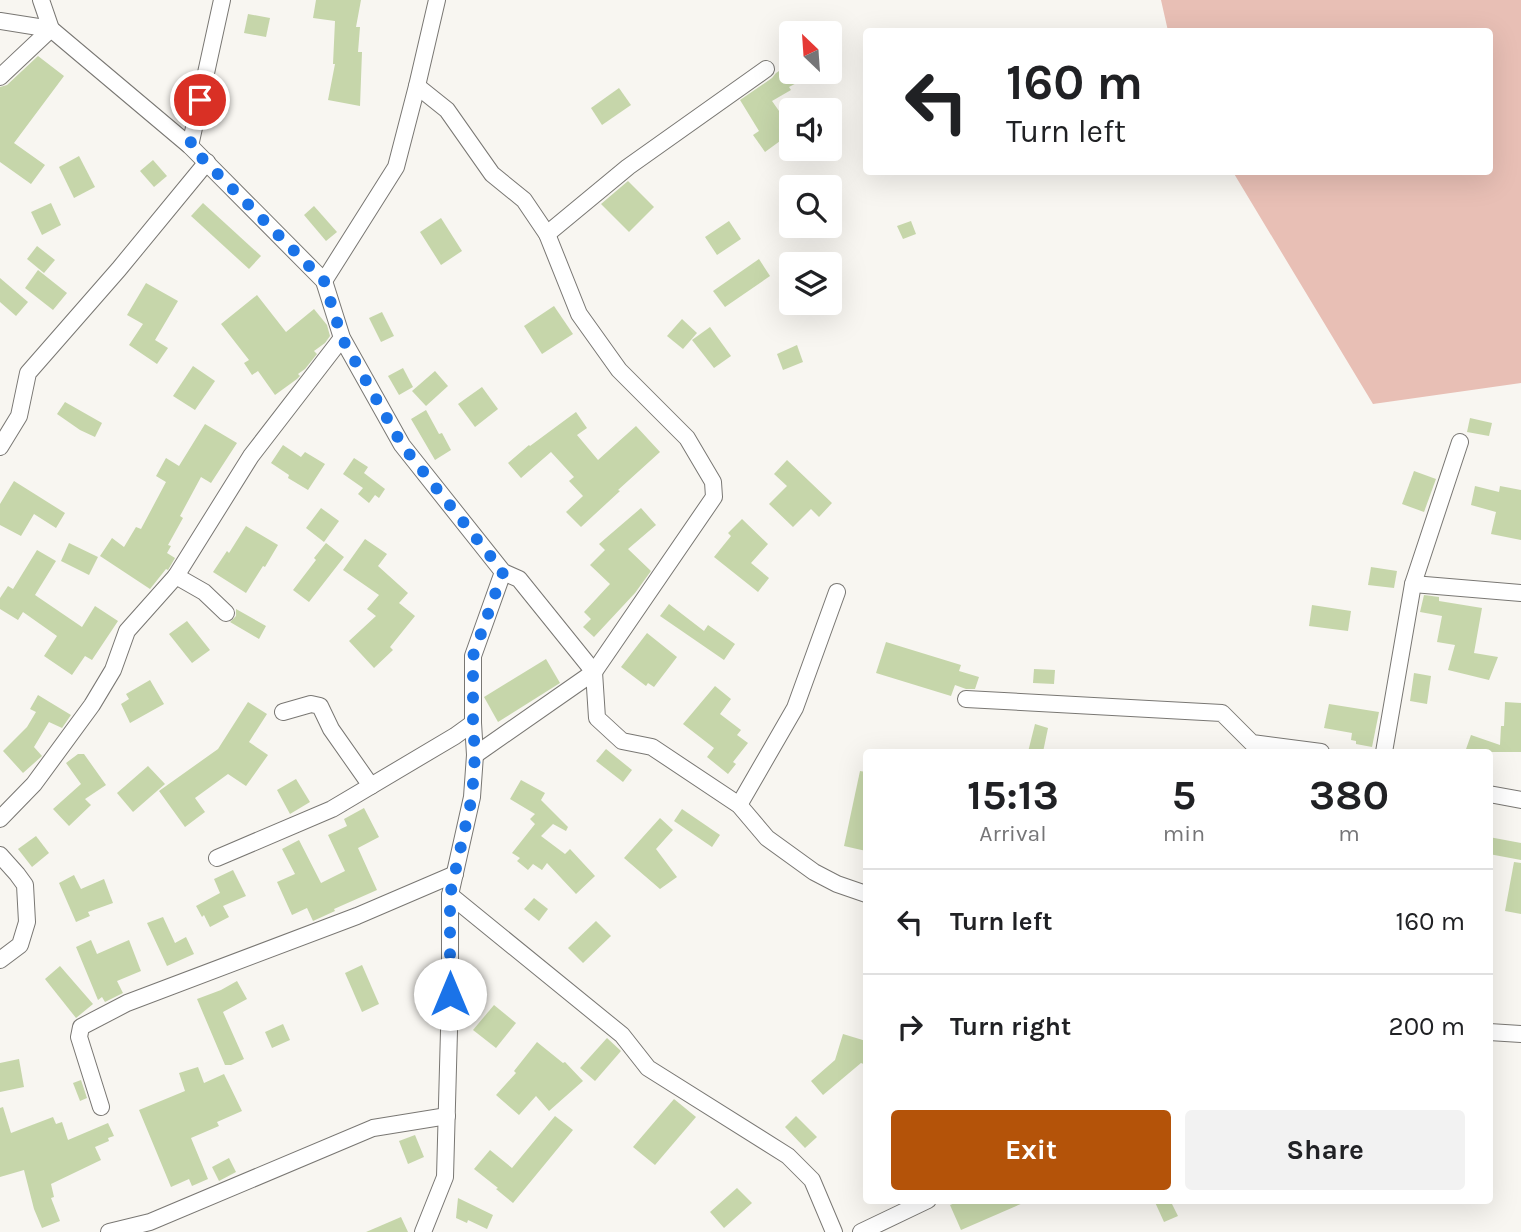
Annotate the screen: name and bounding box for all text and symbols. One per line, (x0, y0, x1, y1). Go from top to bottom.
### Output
north arrow (779, 21, 842, 84)
map controls (779, 21, 842, 315)
text: 160 m (1006, 54, 1143, 111)
icon: left (891, 56, 982, 147)
pin (170, 70, 230, 130)
icon: arrive (181, 81, 219, 119)
button: sound (779, 98, 842, 161)
text: Turn left (1006, 113, 1126, 150)
button: search (779, 175, 842, 238)
button: layers (779, 252, 842, 315)
text: 15:13 (967, 770, 1059, 820)
text: 5 (1172, 770, 1196, 820)
text: 380 (1309, 770, 1389, 820)
text: Arrival (979, 820, 1047, 847)
text: min (1163, 820, 1205, 847)
text: m (1338, 820, 1360, 847)
icon: left (891, 903, 929, 941)
text: Turn left (950, 906, 1052, 937)
text: 160 m (1396, 906, 1465, 937)
position arrow (413, 957, 487, 1031)
icon: right (891, 1008, 929, 1046)
text: Turn right (950, 1011, 1071, 1042)
text: 200 m (1389, 1011, 1465, 1042)
button: Exit (891, 1110, 1171, 1190)
button: Share (1185, 1110, 1465, 1190)

